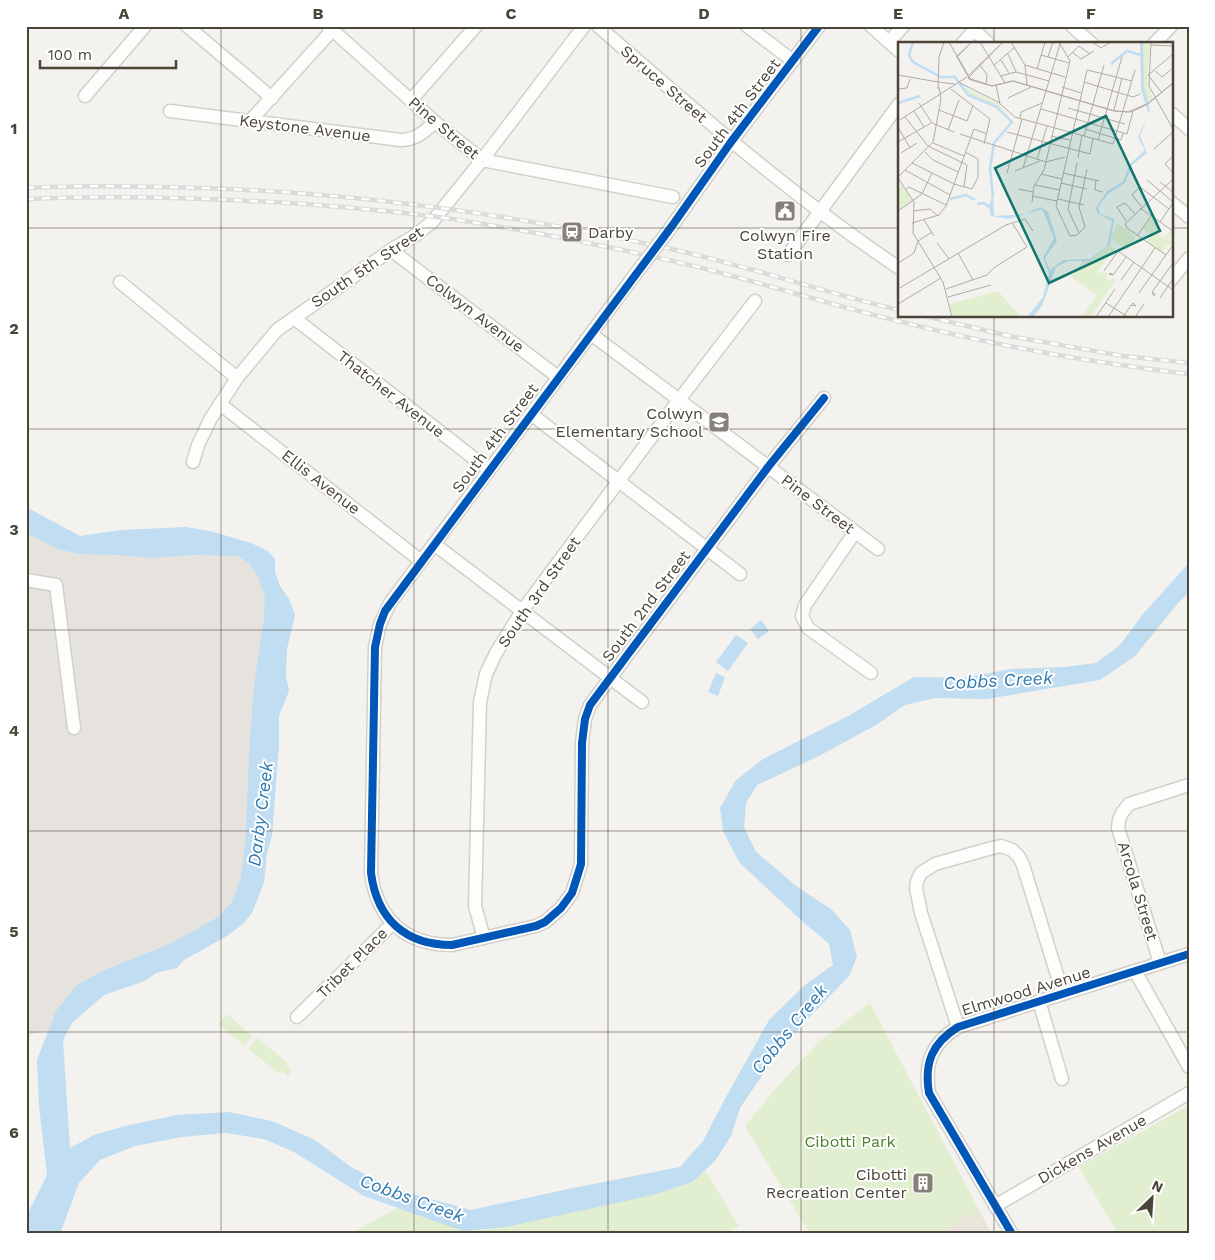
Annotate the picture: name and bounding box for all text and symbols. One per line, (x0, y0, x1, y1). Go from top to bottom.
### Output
text: A (119, 4, 130, 23)
text: B (313, 4, 324, 23)
text: C (506, 4, 517, 23)
text: D (698, 4, 710, 23)
text: E (893, 4, 903, 23)
text: F (1086, 4, 1096, 23)
scale bar (40, 38, 176, 70)
street label: Spruce Street (617, 41, 711, 127)
inset map (898, 42, 1172, 318)
text: 100 m (48, 46, 92, 64)
street label: South 4th Street (690, 54, 784, 171)
street label: Pine Street (405, 93, 484, 163)
street label: Keystone Avenue (238, 111, 372, 145)
text: 1 (11, 119, 17, 138)
public building icon: Colwyn Fire Station (773, 199, 797, 223)
station icon: Darby (560, 220, 584, 244)
street label: South 5th Street (307, 222, 427, 312)
place label: Darby (588, 223, 634, 242)
place label: Colwyn Fire Station (739, 226, 831, 263)
street label: Colwyn Avenue (422, 270, 528, 356)
text: 2 (9, 319, 19, 338)
street label: Thatcher Avenue (334, 346, 448, 442)
street label: South 4th Street (448, 379, 542, 496)
place label: Colwyn Elementary School (556, 404, 703, 441)
school or university icon: Colwyn Elementary School (707, 410, 731, 434)
street label: Ellis Avenue (278, 446, 364, 518)
street label: Pine Street (778, 470, 859, 538)
text: 3 (9, 520, 19, 539)
street label: South 3rd Street (494, 533, 585, 651)
street label: South 2nd Street (598, 546, 694, 666)
water label: Cobbs Creek (943, 667, 1054, 693)
text: 4 (9, 721, 19, 740)
water label: Darby Creek (243, 759, 277, 868)
street label: Arcola Street (1114, 839, 1162, 943)
text: 5 (9, 922, 19, 941)
street label: Tribet Place (313, 924, 391, 1002)
street label: Elmwood Avenue (959, 962, 1093, 1020)
water label: Cobbs Creek (746, 979, 832, 1078)
street label: Dickens Avenue (1034, 1110, 1150, 1188)
text: 6 (9, 1123, 19, 1142)
park label: Cibotti Park (804, 1132, 896, 1151)
place label: Cibotti Recreation Center (766, 1165, 907, 1202)
water label: Cobbs Creek (357, 1169, 468, 1227)
building icon: Cibotti Recreation Center (911, 1171, 935, 1195)
north arrow (1128, 1172, 1178, 1222)
text: N (1149, 1177, 1166, 1196)

